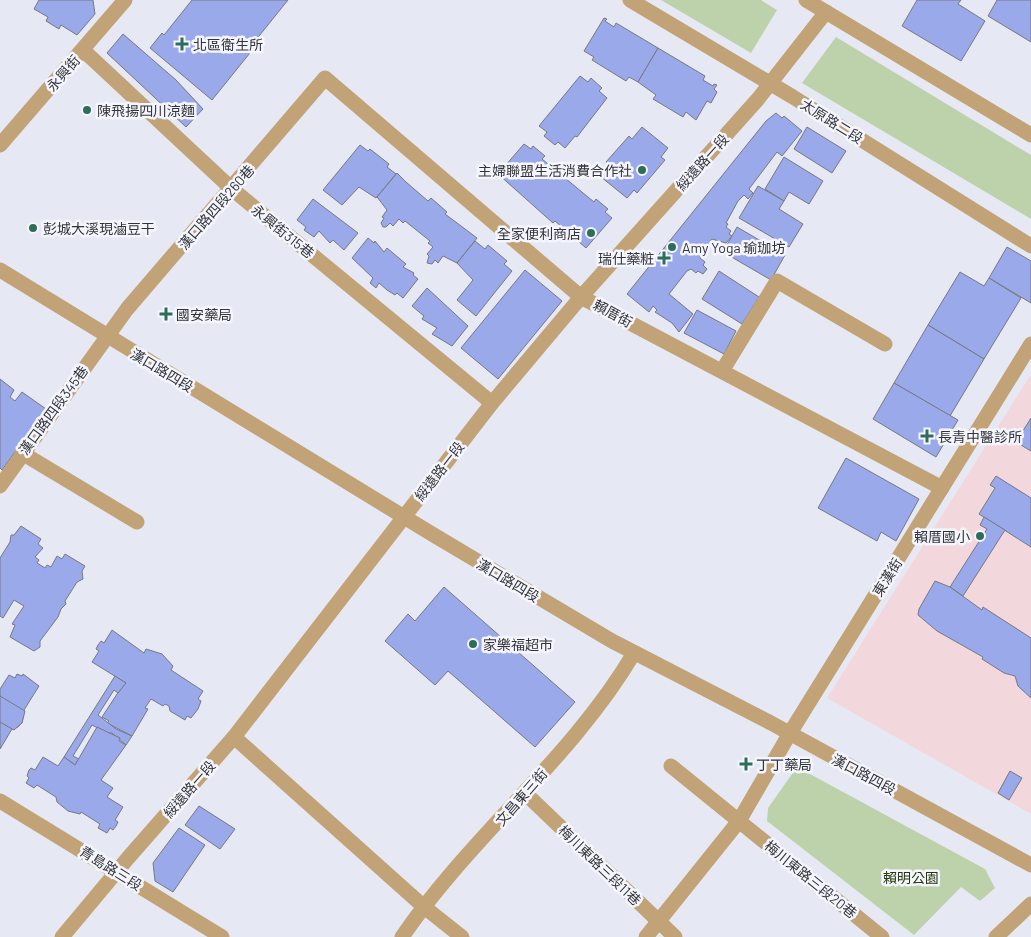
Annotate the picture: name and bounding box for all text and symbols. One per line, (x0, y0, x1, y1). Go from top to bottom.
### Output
place label: 北區衛生所 (193, 36, 263, 53)
marker: 北區衛生所 (175, 37, 189, 51)
street label: 永興街 (43, 52, 83, 94)
street label: 太原路二段 (798, 95, 866, 147)
place label: 陳飛揚四川涼麵 (97, 102, 195, 119)
marker: 陳飛揚四川涼麵 (81, 104, 93, 116)
street label: 綏遠路一段 (672, 130, 732, 194)
street label: 漢口路四段260巷 (175, 161, 257, 253)
place label: 主婦聯盟生活消費合作社 (478, 162, 632, 179)
marker: 主婦聯盟生活消費合作社 (636, 164, 648, 176)
street label: 永興街315巷 (248, 201, 318, 261)
place label: 彭城大溪現滷豆干 (43, 220, 155, 237)
marker: 彭城大溪現滷豆干 (27, 222, 39, 234)
place label: 全家便利商店 (497, 225, 581, 242)
marker: 全家便利商店 (585, 227, 597, 239)
place label: Amy Yoga 瑜珈坊 (682, 239, 785, 256)
marker: Amy Yoga 瑜珈坊 (666, 241, 678, 253)
place label: 瑞仕藥粧 (598, 250, 654, 267)
marker: 瑞仕藥粧 (658, 252, 670, 264)
street label: 賴厝街 (590, 296, 636, 330)
place label: 國安藥局 (176, 306, 232, 323)
marker: 國安藥局 (160, 308, 172, 320)
street label: 漢口路四段 (128, 345, 196, 395)
street label: 漢口路四段345巷 (15, 362, 91, 458)
place label: 長青中醫診所 (938, 428, 1022, 445)
marker: 長青中醫診所 (920, 429, 934, 443)
street label: 綏遠路一段 (411, 438, 467, 504)
place label: 賴厝國小 (914, 528, 970, 545)
marker: 賴厝國小 (974, 530, 986, 542)
street label: 漢口路四段 (474, 555, 542, 605)
street label: 東漢街 (869, 555, 905, 599)
place label: 家樂福超市 (483, 636, 553, 653)
marker: 家樂福超市 (467, 638, 479, 650)
street label: 漢口路四段 (829, 750, 899, 798)
place label: 丁丁藥局 (756, 756, 812, 773)
street label: 綏遠路一段 (160, 757, 218, 821)
marker: 丁丁藥局 (740, 758, 752, 770)
street label: 文昌東三街 (492, 765, 550, 829)
street label: 梅川東路三段11巷 (555, 821, 645, 909)
street label: 梅川東路三段20巷 (762, 837, 860, 921)
street label: 青島路三段 (77, 842, 145, 894)
park label: 賴明公園 (883, 869, 939, 886)

